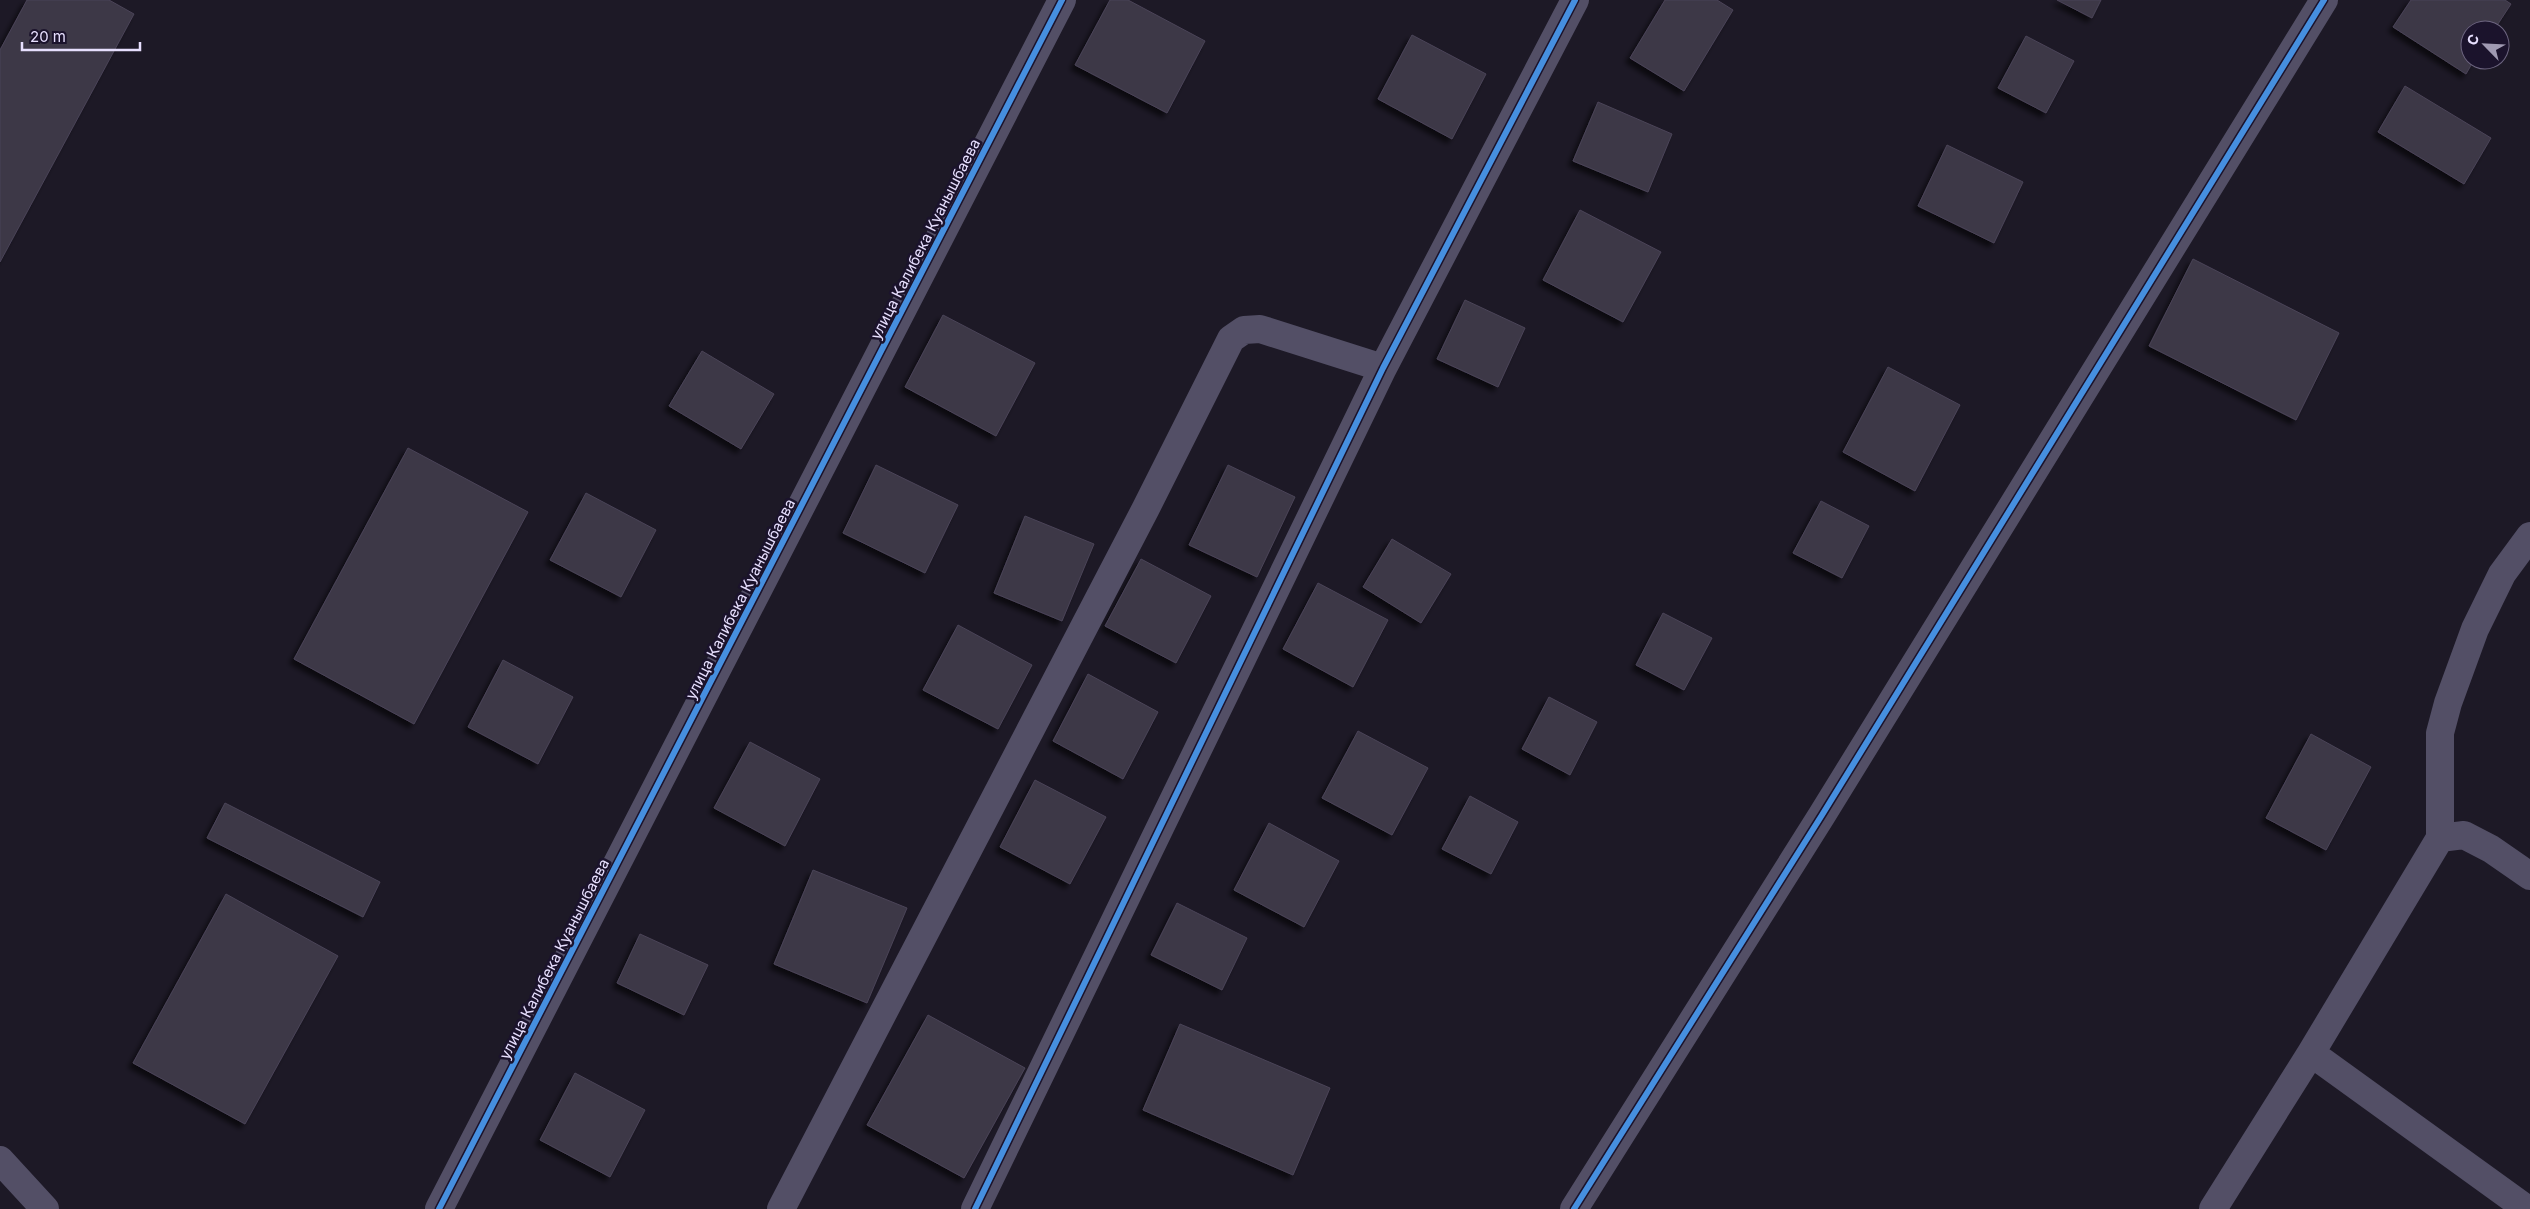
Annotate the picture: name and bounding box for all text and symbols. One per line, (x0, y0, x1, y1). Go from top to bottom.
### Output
scale bar (22, 20, 140, 52)
north arrow (2460, 20, 2510, 70)
text: 20 m (30, 27, 66, 46)
text: С (2463, 31, 2483, 48)
street label: улица Калибека Куанышбаева (866, 135, 984, 343)
street label: улица Калибека Куанышбаева (681, 495, 799, 703)
street label: улица Калибека Куанышбаева (495, 855, 613, 1063)

